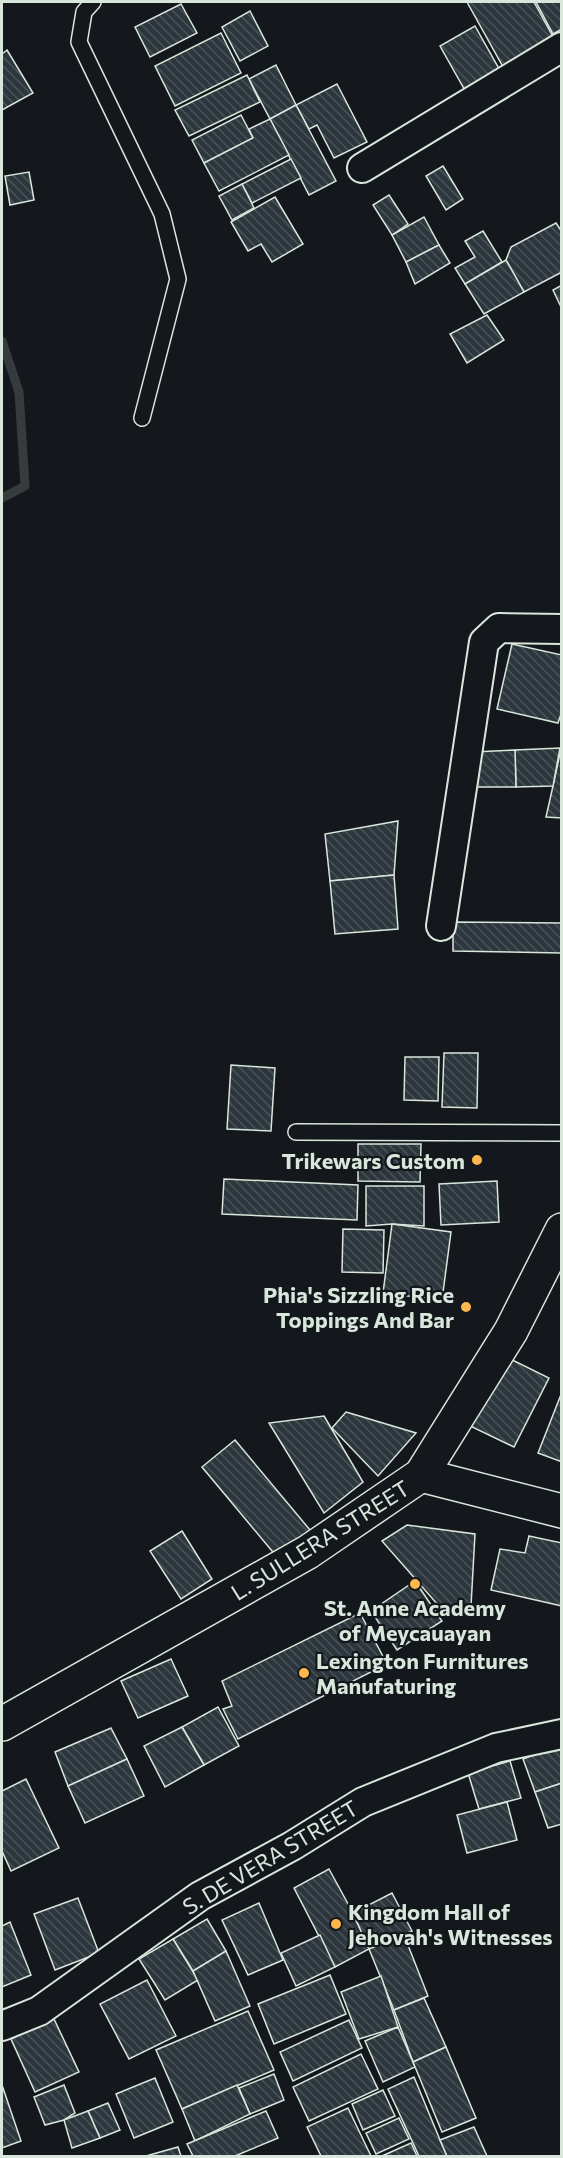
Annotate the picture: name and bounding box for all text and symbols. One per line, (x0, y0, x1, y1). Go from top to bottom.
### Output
place label: Trikewars Custom (282, 1147, 465, 1174)
marker: Trikewars Custom (470, 1153, 484, 1167)
place label: Phia's Sizzling Rice Toppings And Bar (263, 1281, 454, 1333)
marker: Phia's Sizzling Rice Toppings And Bar (459, 1300, 473, 1314)
street label: L. SULLERA STREET (226, 1474, 414, 1606)
marker: St. Anne Academy of Meycauayan (408, 1577, 422, 1591)
place label: St. Anne Academy of Meycauayan (324, 1594, 506, 1646)
place label: Lexington Furnitures Manufaturing (316, 1647, 529, 1699)
marker: Lexington Furnitures Manufaturing (297, 1666, 311, 1680)
street label: S. DE VERA STREET (177, 1794, 363, 1920)
place label: Kingdom Hall of Jehovah's Witnesses (348, 1898, 553, 1950)
marker: Kingdom Hall of Jehovah's Witnesses (329, 1917, 343, 1931)

